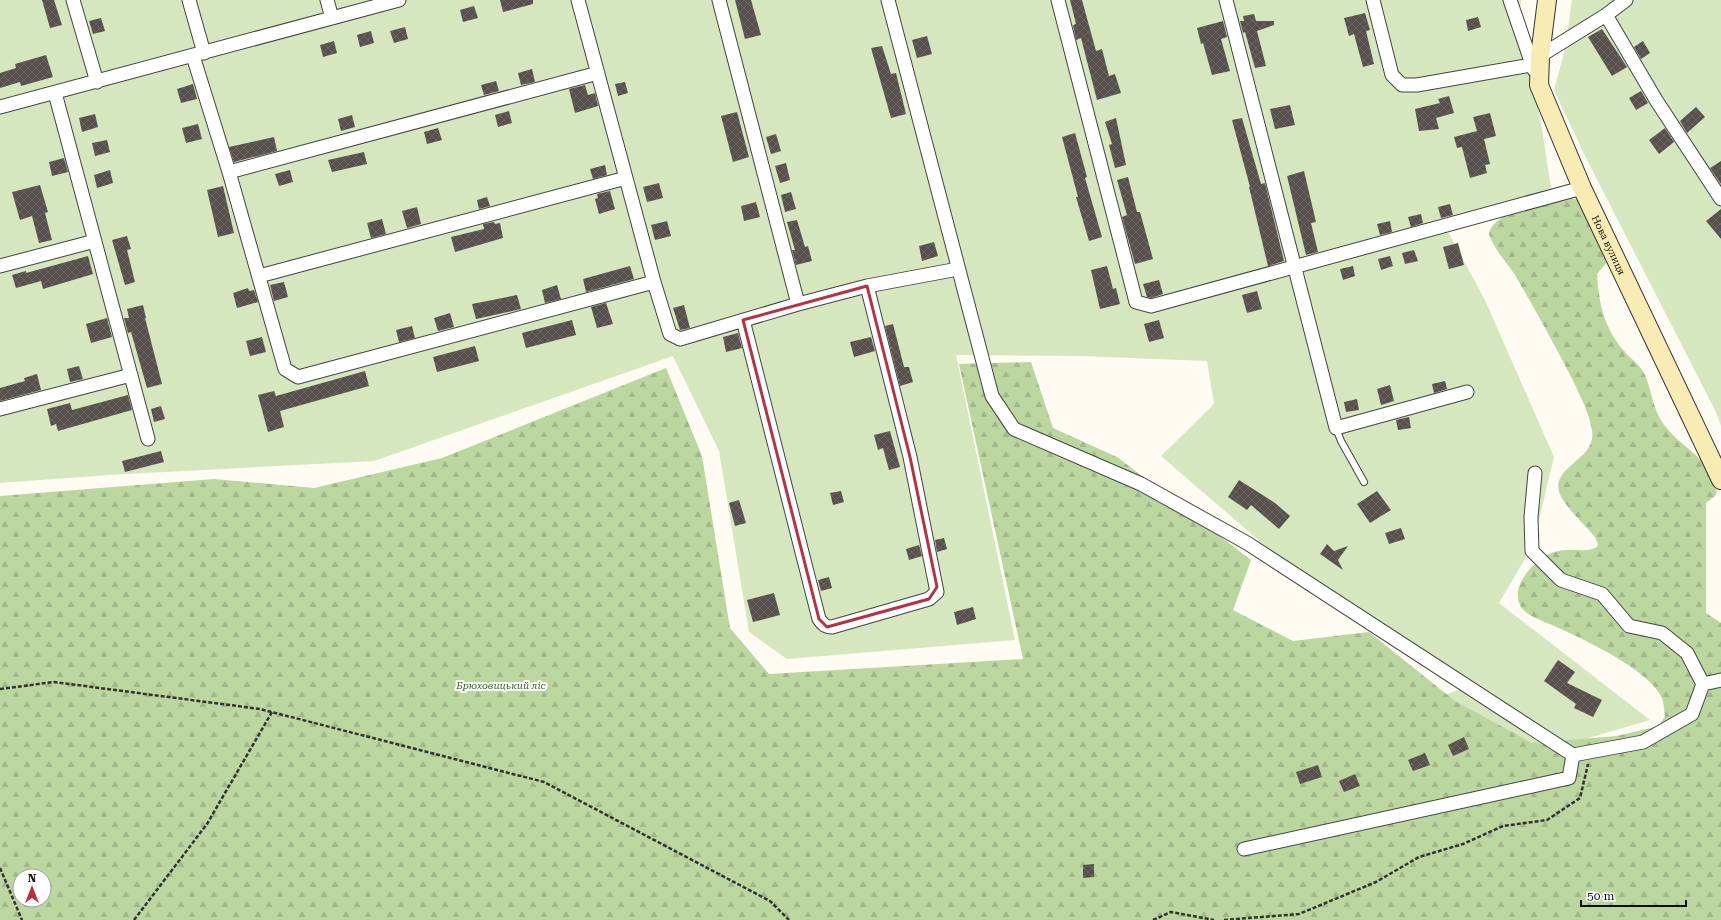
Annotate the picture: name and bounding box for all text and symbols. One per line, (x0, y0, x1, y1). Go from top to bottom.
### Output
street label: Нова вулиця (1590, 214, 1628, 277)
park label: Брюховицький ліс (455, 680, 547, 691)
north arrow (12, 868, 52, 908)
text: N (28, 872, 37, 885)
scale bar (1581, 882, 1686, 908)
text: 50 m (1587, 889, 1614, 903)

